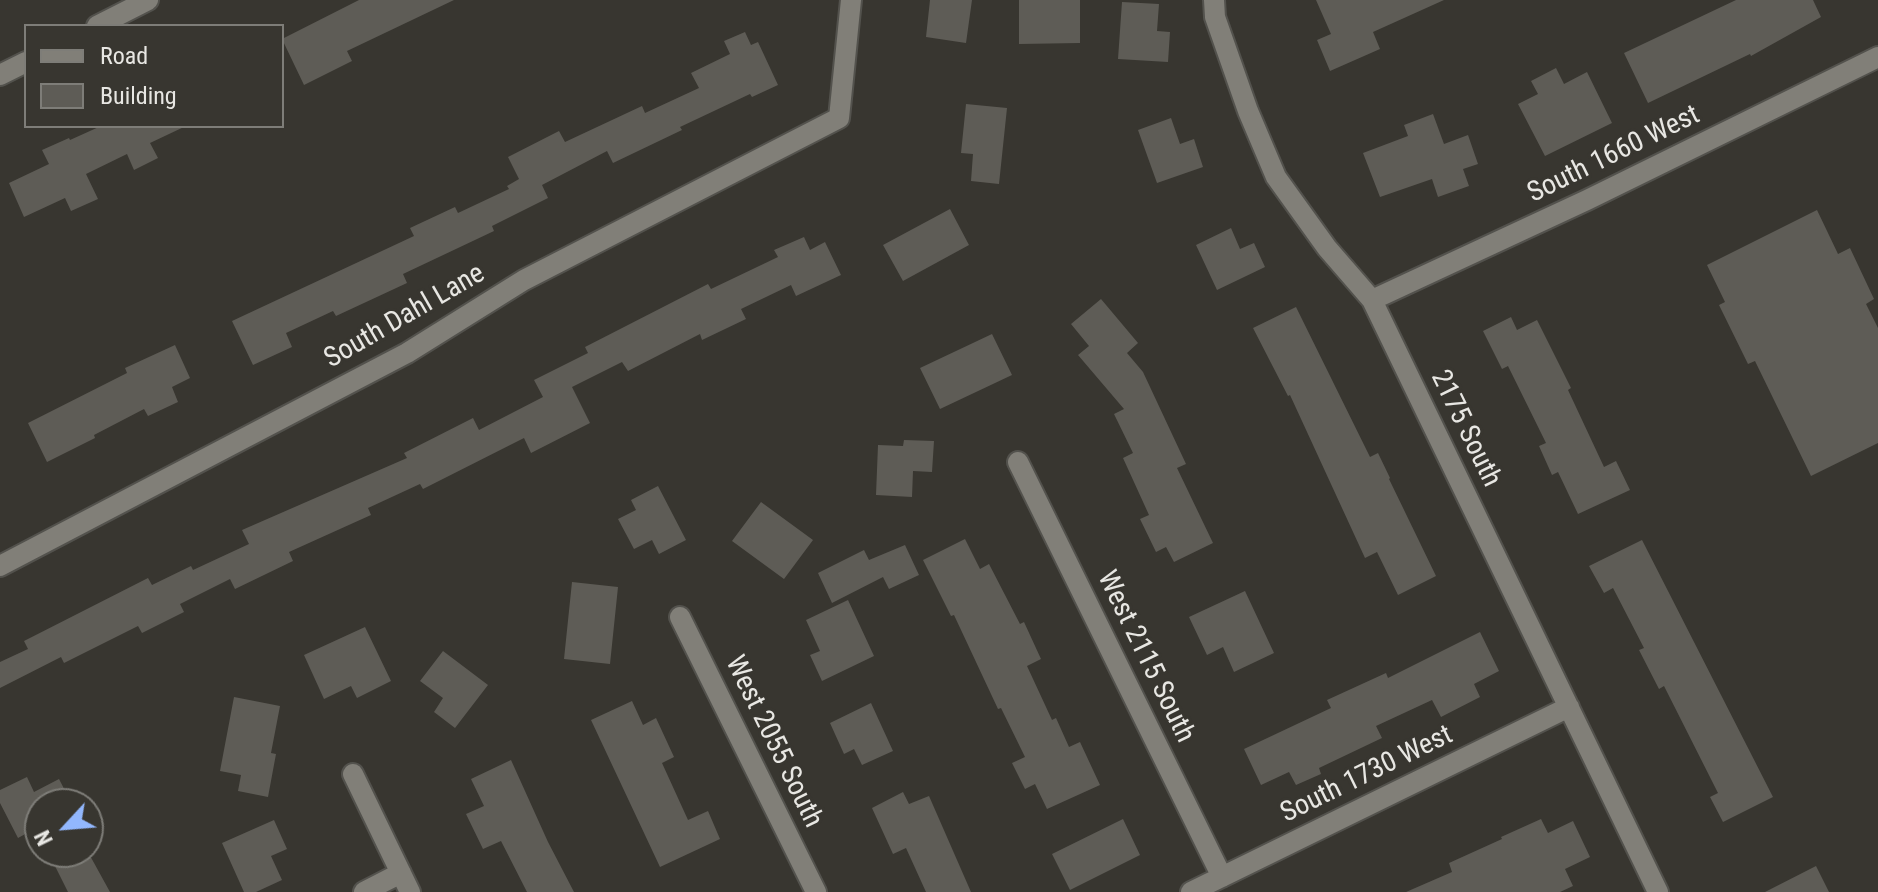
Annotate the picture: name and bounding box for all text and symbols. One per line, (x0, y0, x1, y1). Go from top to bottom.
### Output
legend (24, 24, 284, 128)
text: Road (100, 42, 148, 70)
text: Building (100, 82, 177, 110)
street label: South 1660 West (1523, 99, 1705, 211)
street label: South Dahl Lane (319, 258, 491, 376)
street label: 2175 South (1422, 365, 1508, 493)
street label: West 2115 South (1089, 566, 1201, 748)
street label: West 2055 South (717, 651, 829, 833)
street label: South 1730 West (1276, 719, 1458, 831)
north arrow (24, 788, 104, 868)
text: N (30, 826, 58, 849)

